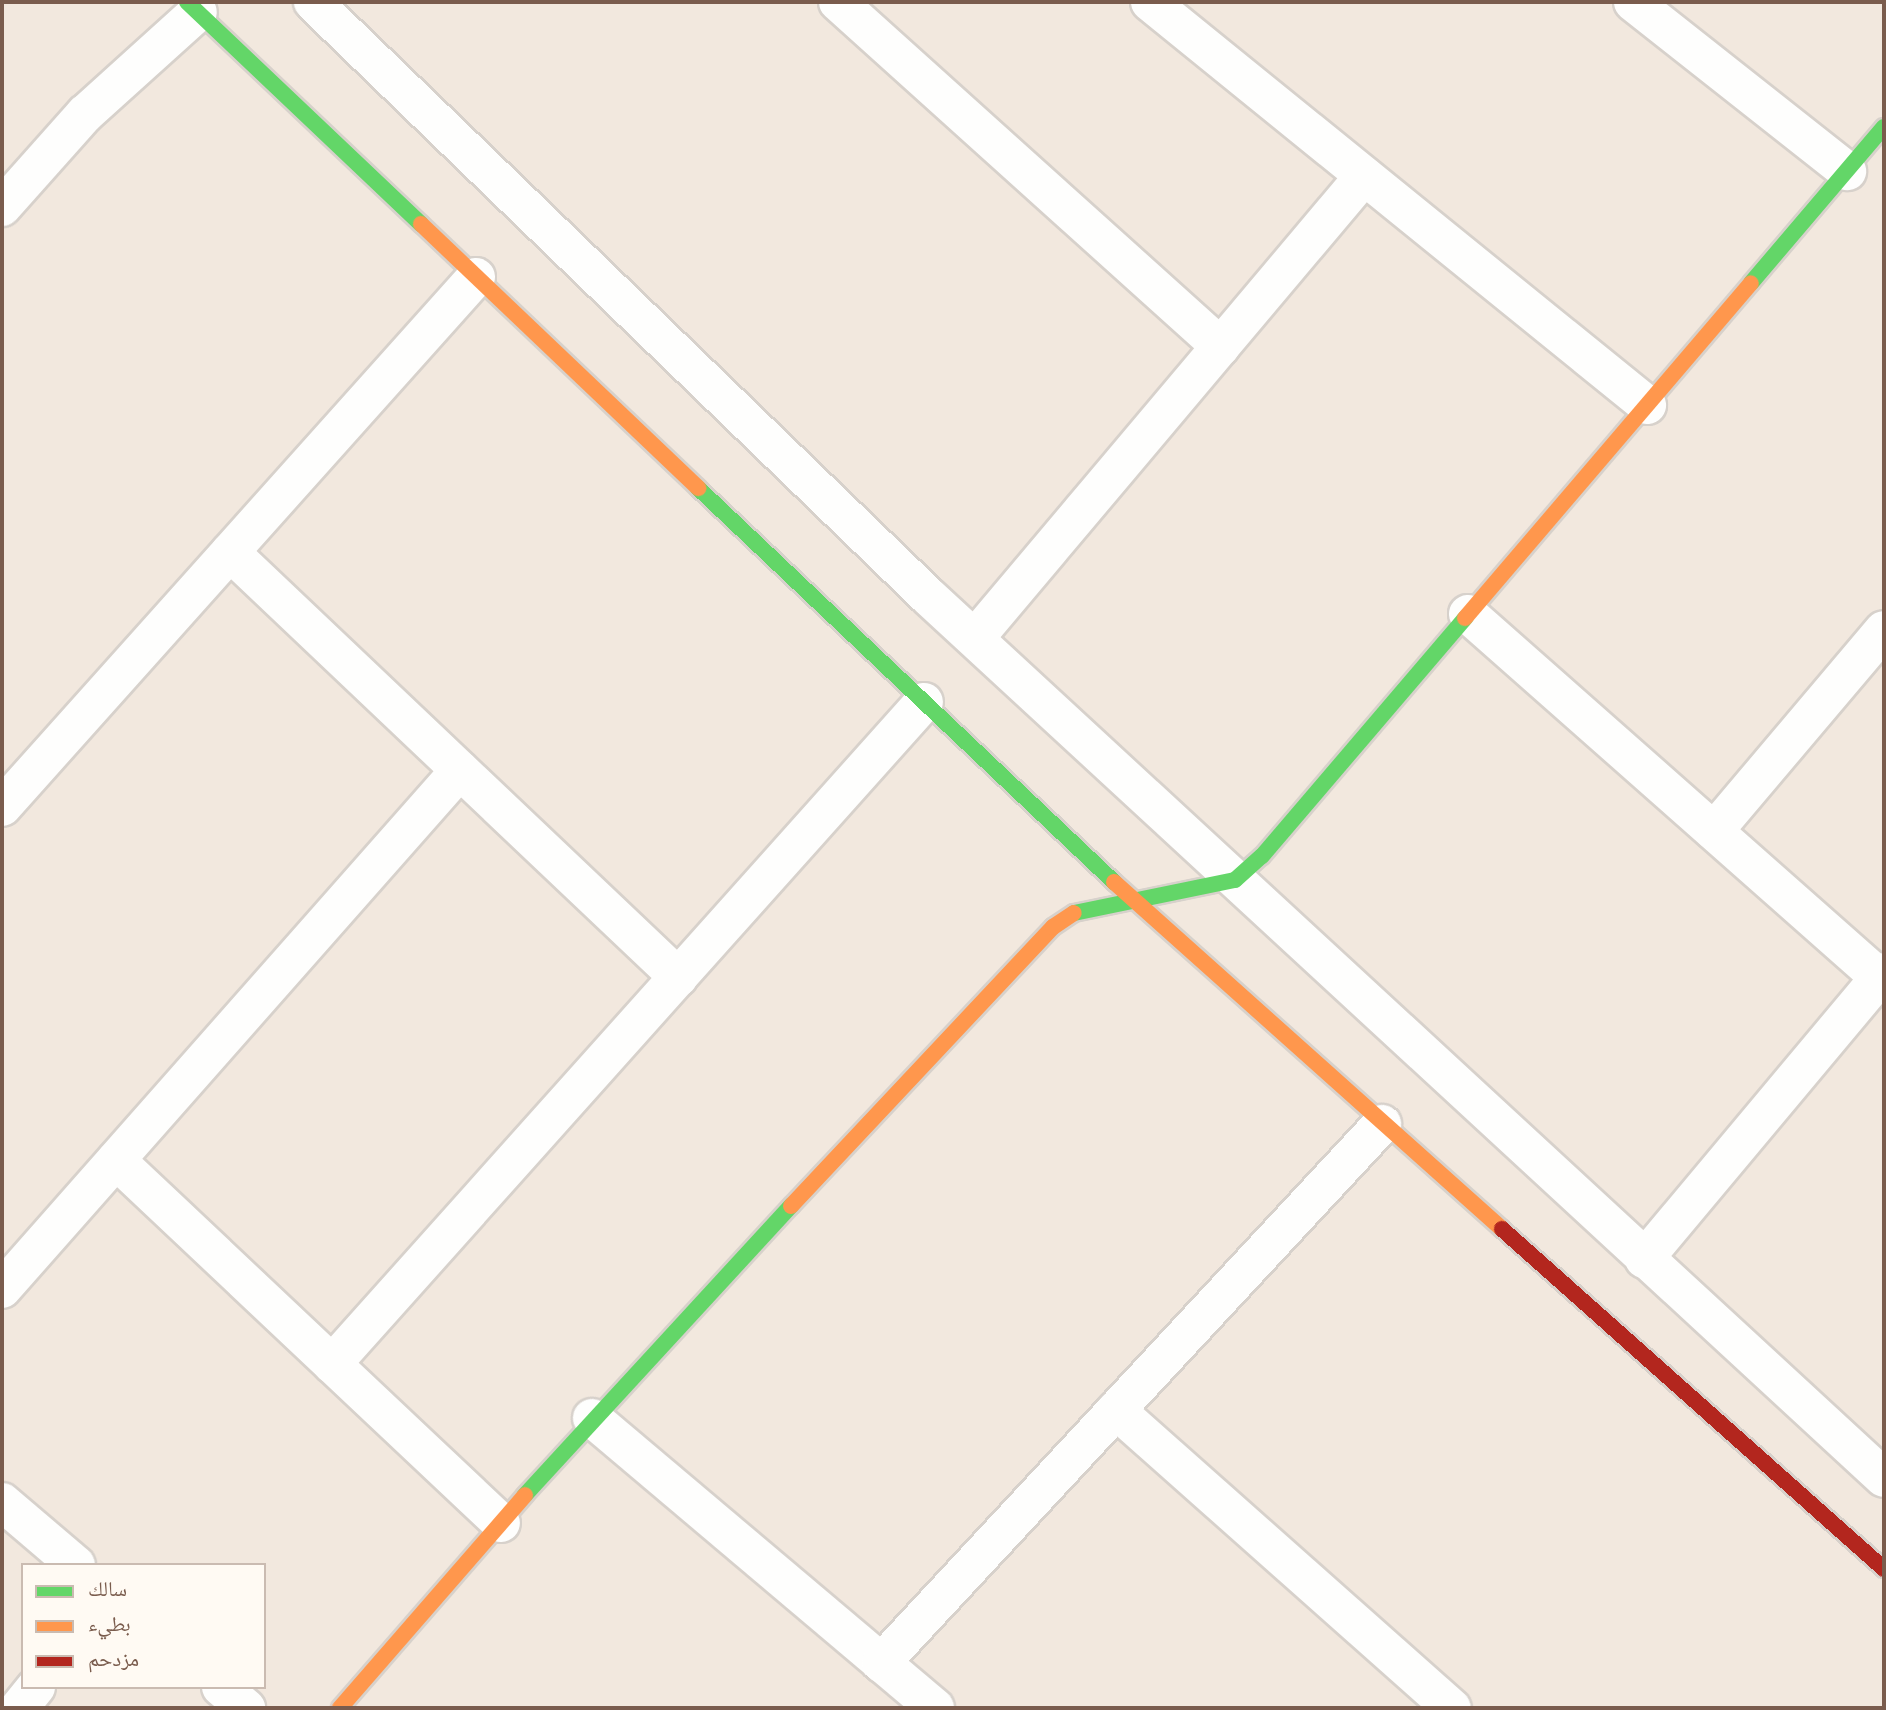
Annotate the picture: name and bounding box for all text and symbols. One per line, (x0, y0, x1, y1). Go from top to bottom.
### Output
legend (21, 1563, 266, 1689)
text: سالك (88, 1574, 127, 1602)
text: بطيء (88, 1609, 131, 1637)
text: مزدحم (88, 1644, 139, 1672)

